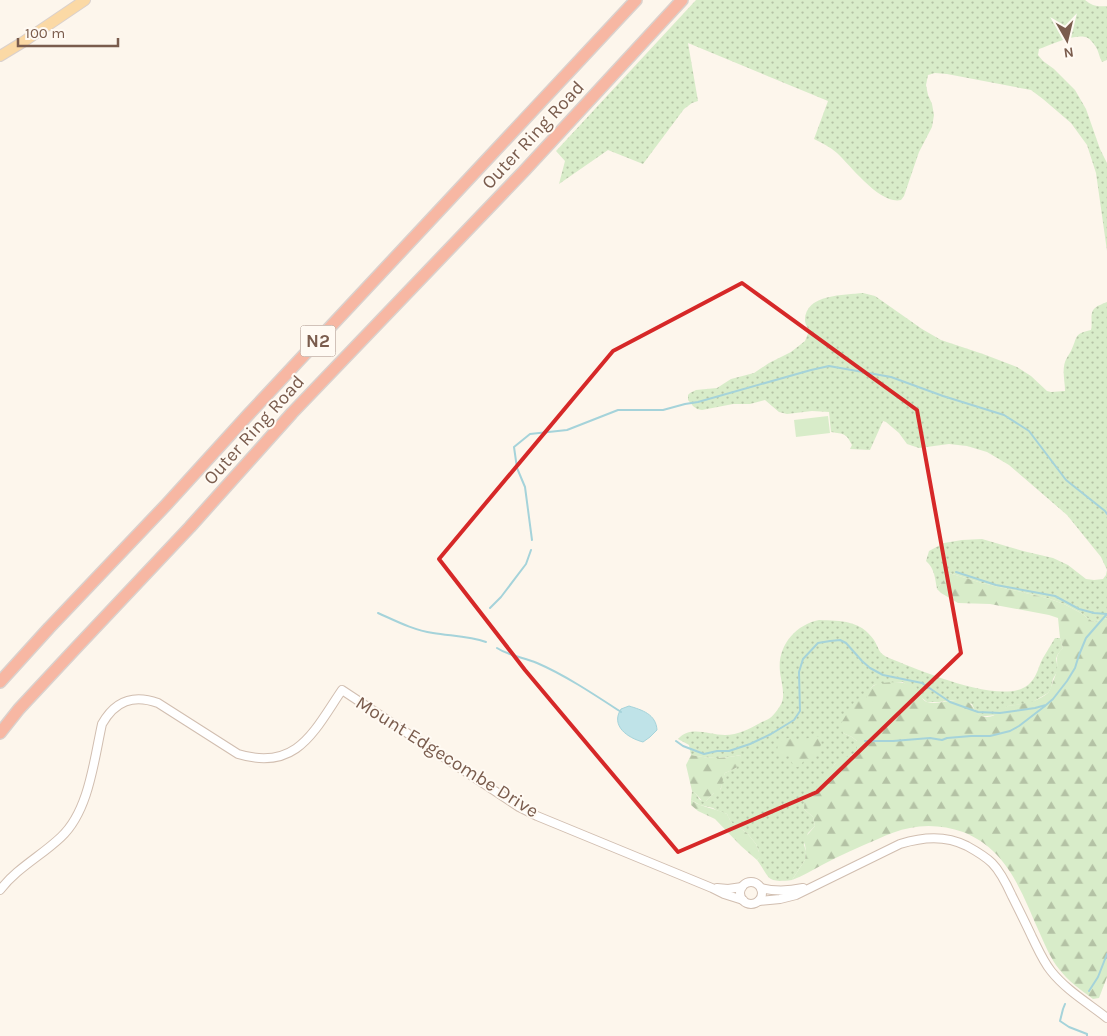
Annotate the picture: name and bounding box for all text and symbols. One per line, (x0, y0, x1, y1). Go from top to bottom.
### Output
scale bar (18, 15, 118, 47)
north arrow (1042, 15, 1092, 65)
text: 100 m (25, 24, 65, 42)
text: N (1063, 43, 1075, 61)
street label: Outer Ring Road (477, 76, 589, 194)
road number: N2 (300, 326, 336, 356)
street label: Outer Ring Road (199, 371, 309, 489)
street label: Mount Edgecombe Drive (352, 692, 542, 822)

